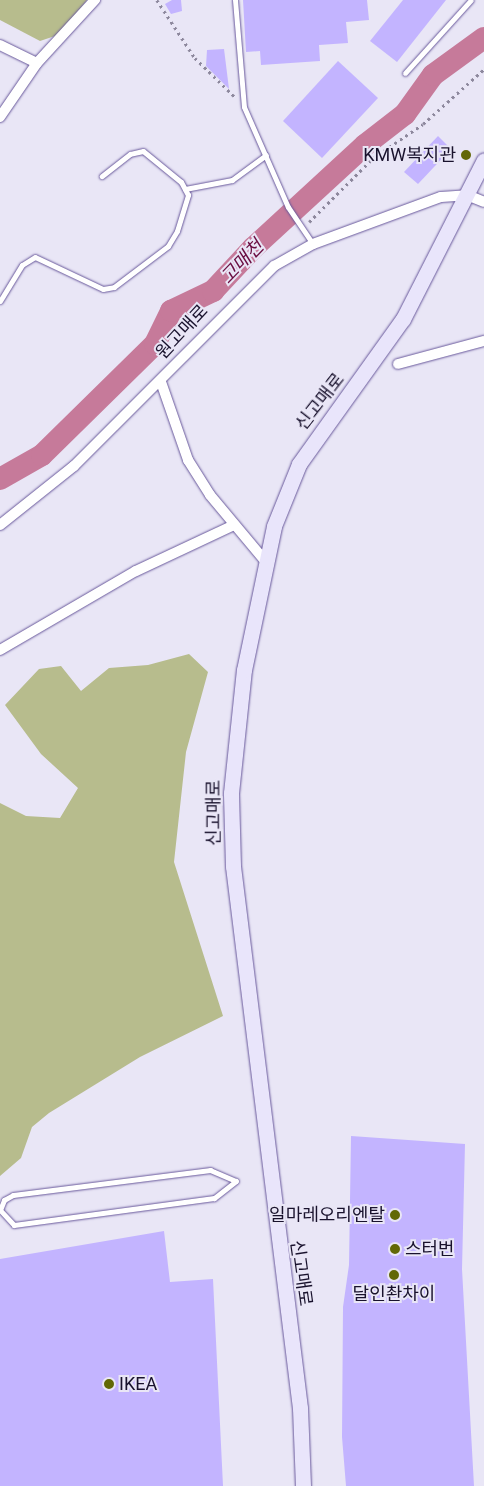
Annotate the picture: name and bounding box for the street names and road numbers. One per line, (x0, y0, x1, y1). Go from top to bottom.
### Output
street label: 원고매로 (152, 300, 212, 364)
street label: 신고매로 (291, 369, 349, 435)
street label: 신고매로 (203, 780, 225, 846)
street label: 신고매로 (286, 1239, 316, 1307)

